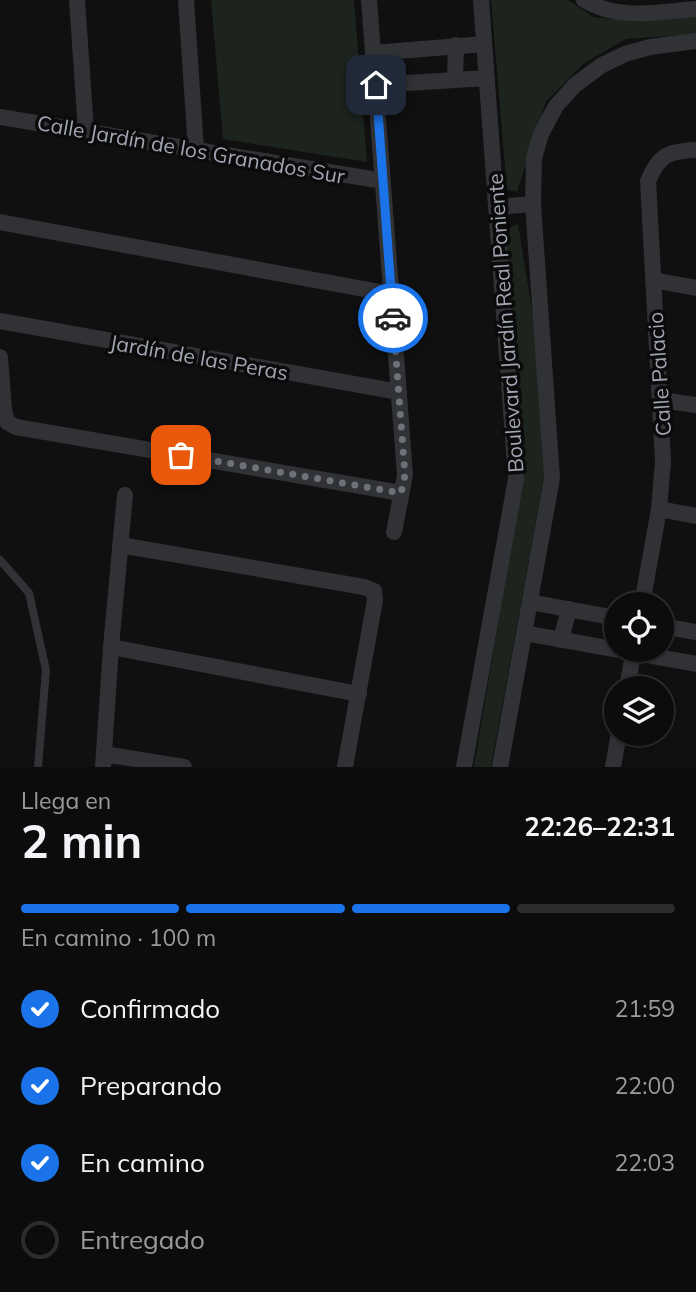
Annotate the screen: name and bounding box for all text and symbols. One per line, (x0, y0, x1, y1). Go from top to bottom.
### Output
pin (346, 55, 406, 115)
icon: home (357, 66, 395, 104)
street label: Calle Jardín de los Granados Sur (35, 109, 347, 189)
street label: Boulevard Jardín Real Poniente (482, 173, 528, 473)
courier (358, 283, 428, 353)
icon: car (374, 299, 412, 337)
street label: Calle Palacio (642, 311, 676, 437)
street label: Jardín de las Peras (108, 329, 290, 385)
pin (151, 425, 211, 485)
icon: bag (162, 436, 200, 474)
map controls (604, 592, 674, 746)
button: locate (604, 592, 674, 662)
button: layers (604, 676, 674, 746)
text: Llega en (21, 786, 111, 815)
text: 22:26–22:31 (524, 810, 675, 843)
text: 2 min (21, 812, 142, 870)
text: En camino · 100 m (21, 923, 216, 952)
icon: check (21, 990, 59, 1028)
text: Confirmado (80, 992, 220, 1025)
text: 21:59 (615, 994, 675, 1023)
icon: check (21, 1067, 59, 1105)
text: Preparando (80, 1069, 222, 1102)
text: 22:00 (615, 1071, 675, 1100)
icon: check (21, 1144, 59, 1182)
text: En camino (80, 1146, 205, 1179)
text: 22:03 (615, 1148, 675, 1177)
text: Entregado (80, 1223, 205, 1256)

